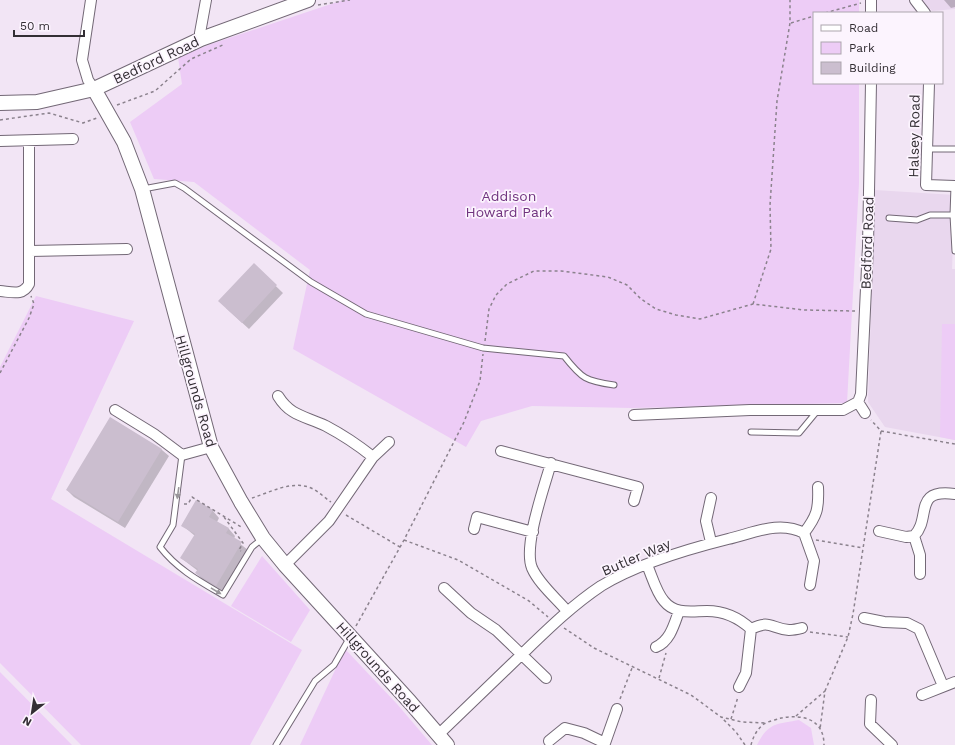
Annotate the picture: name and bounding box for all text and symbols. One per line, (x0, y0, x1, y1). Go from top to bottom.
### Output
scale bar (14, 12, 84, 38)
legend (813, 12, 943, 84)
text: 50 m (20, 19, 50, 33)
text: Road (849, 21, 878, 35)
street label: Bedford Road (111, 33, 201, 87)
text: Park (849, 41, 875, 55)
text: Building (849, 61, 896, 75)
street label: Halsey Road (905, 94, 923, 178)
park label: Addison Howard Park (466, 188, 553, 220)
street label: Bedford Road (857, 196, 877, 290)
street label: Hillgrounds Road (172, 333, 220, 449)
one-way arrow (175, 487, 181, 499)
street label: Butler Way (599, 535, 674, 579)
one-way arrow (211, 587, 221, 595)
street label: Hillgrounds Road (333, 618, 423, 716)
north arrow (12, 693, 52, 733)
text: N (20, 714, 34, 729)

